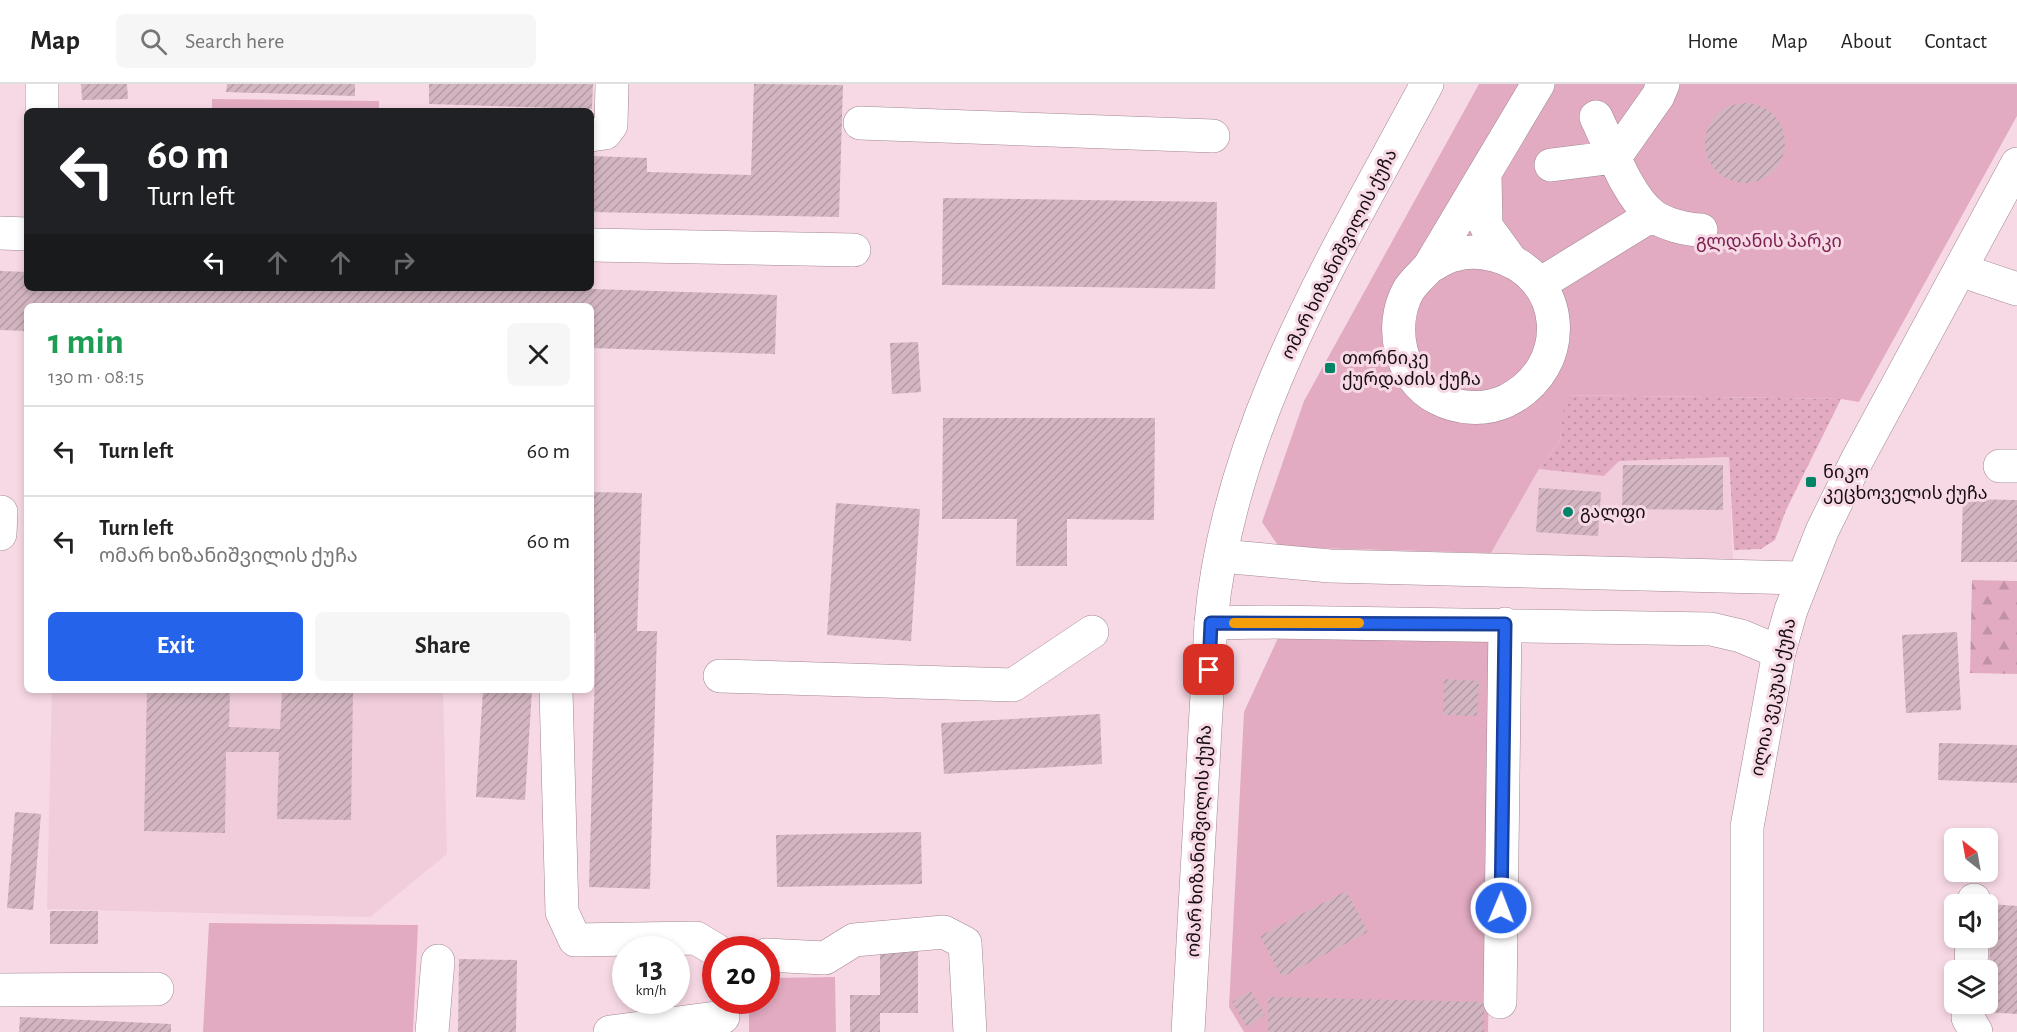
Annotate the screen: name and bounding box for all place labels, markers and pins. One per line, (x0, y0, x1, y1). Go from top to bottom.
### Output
place label: თორნიკე ქურდაძის ქუჩა (1342, 349, 1481, 390)
marker: თორნიკე ქურდაძის ქუჩა (1323, 361, 1337, 375)
place label: ნიკო კეცხოველის ქუჩა (1823, 464, 1988, 504)
marker: ნიკო კეცხოველის ქუჩა (1804, 475, 1818, 489)
place label: გალფი (1580, 504, 1646, 523)
marker: გალფი (1561, 505, 1575, 519)
pin (1183, 644, 1234, 695)

